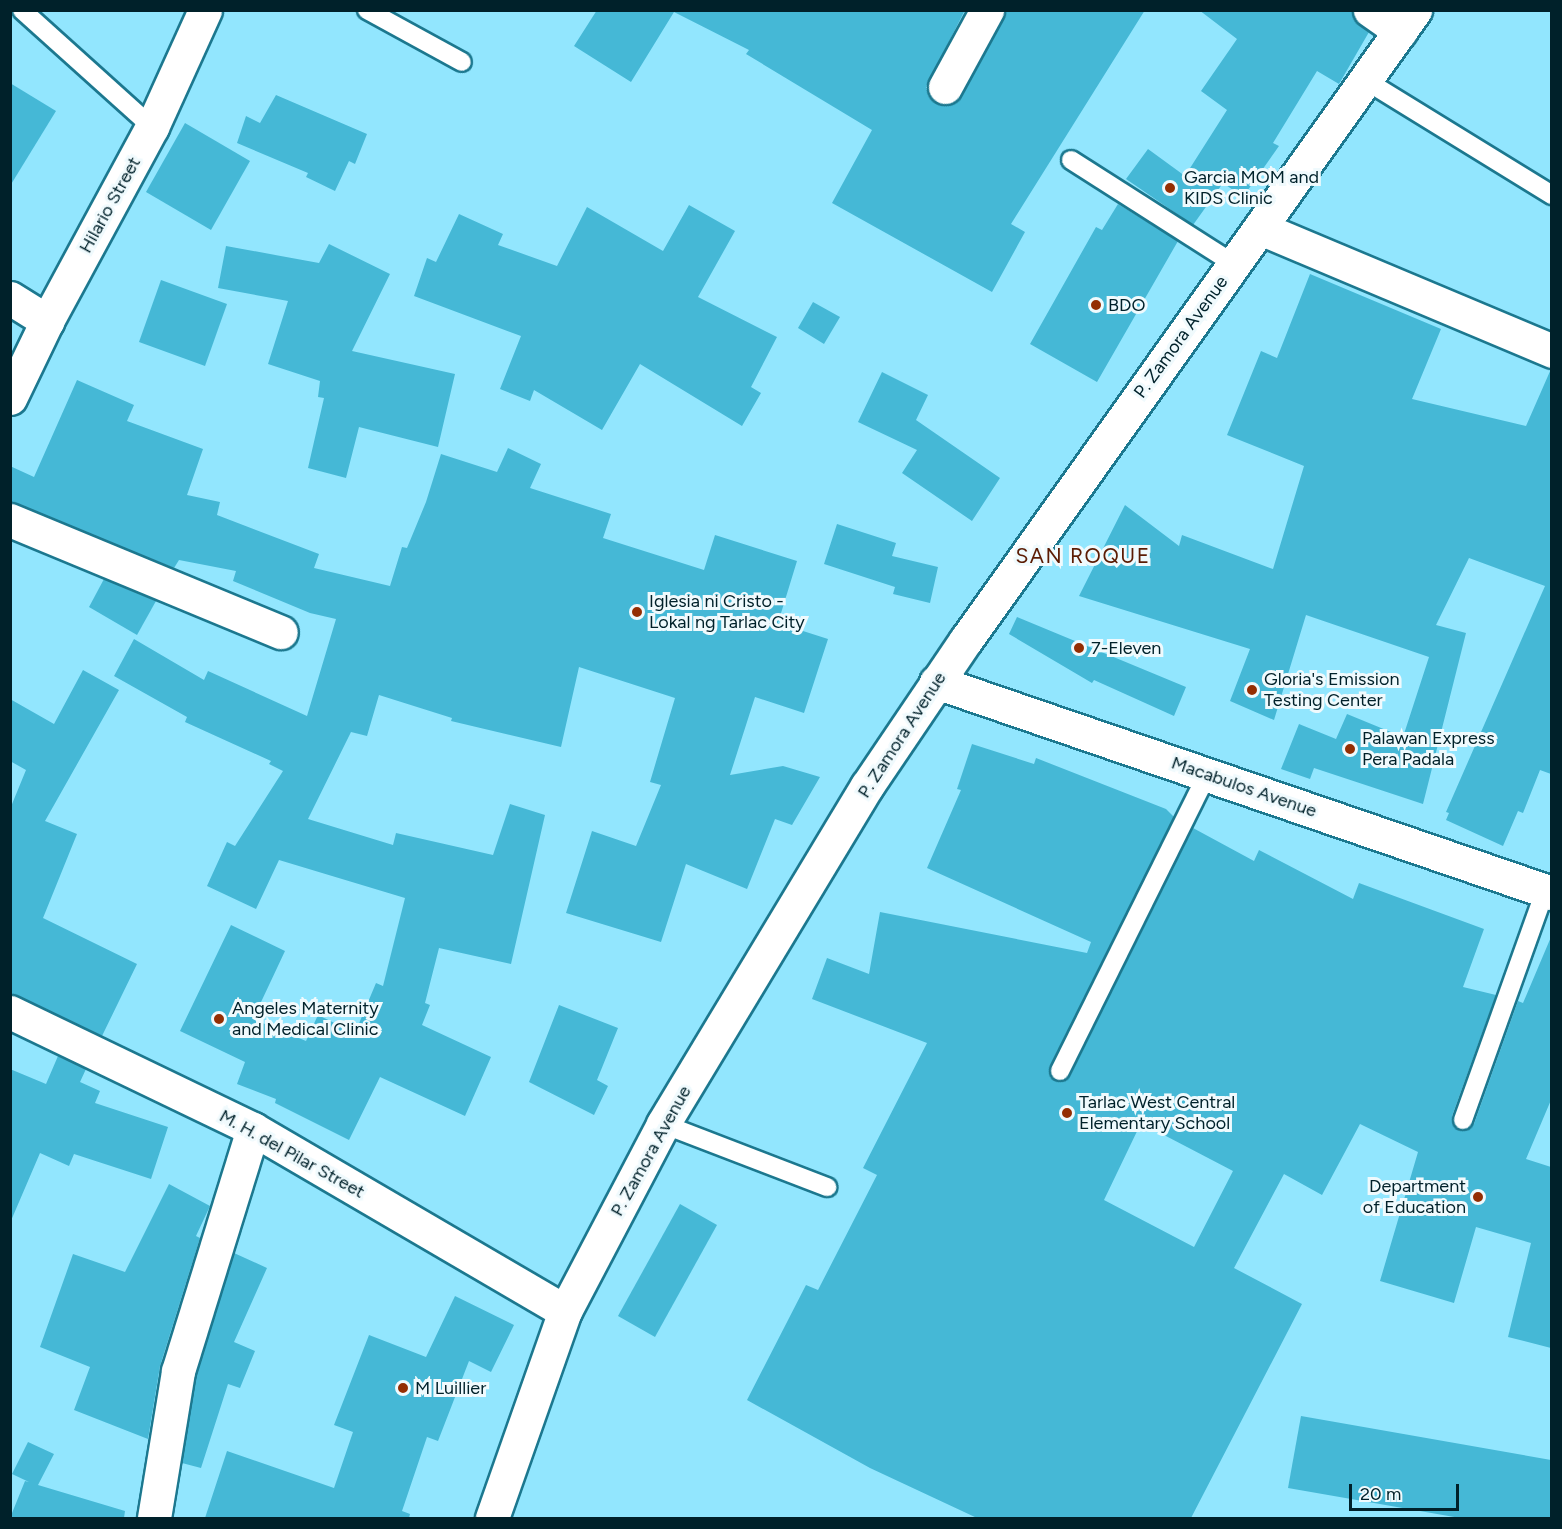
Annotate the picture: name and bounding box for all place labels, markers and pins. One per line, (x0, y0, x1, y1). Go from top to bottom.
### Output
place label: Garcia MOM and KIDS Clinic (1184, 167, 1319, 210)
marker: Garcia MOM and KIDS Clinic (1161, 179, 1179, 197)
place label: BDO (1108, 294, 1145, 316)
marker: BDO (1089, 298, 1103, 312)
place label: Iglesia ni Cristo - Lokal ng Tarlac City (649, 591, 805, 634)
marker: Iglesia ni Cristo - Lokal ng Tarlac City (630, 605, 644, 619)
place label: 7-Eleven (1091, 637, 1161, 659)
marker: 7-Eleven (1072, 641, 1086, 655)
place label: Gloria's Emission Testing Center (1264, 669, 1400, 712)
marker: Gloria's Emission Testing Center (1245, 683, 1259, 697)
place label: Palawan Express Pera Padala (1362, 728, 1495, 771)
marker: Palawan Express Pera Padala (1343, 742, 1357, 756)
place label: Angeles Maternity and Medical Clinic (232, 998, 379, 1040)
marker: Angeles Maternity and Medical Clinic (210, 1010, 228, 1028)
place label: Tarlac West Central Elementary School (1079, 1092, 1235, 1134)
marker: Tarlac West Central Elementary School (1060, 1106, 1074, 1120)
place label: Department of Education (1363, 1176, 1466, 1218)
marker: Department of Education (1471, 1190, 1485, 1204)
place label: M Luillier (415, 1377, 486, 1399)
marker: M Luillier (396, 1381, 410, 1395)

